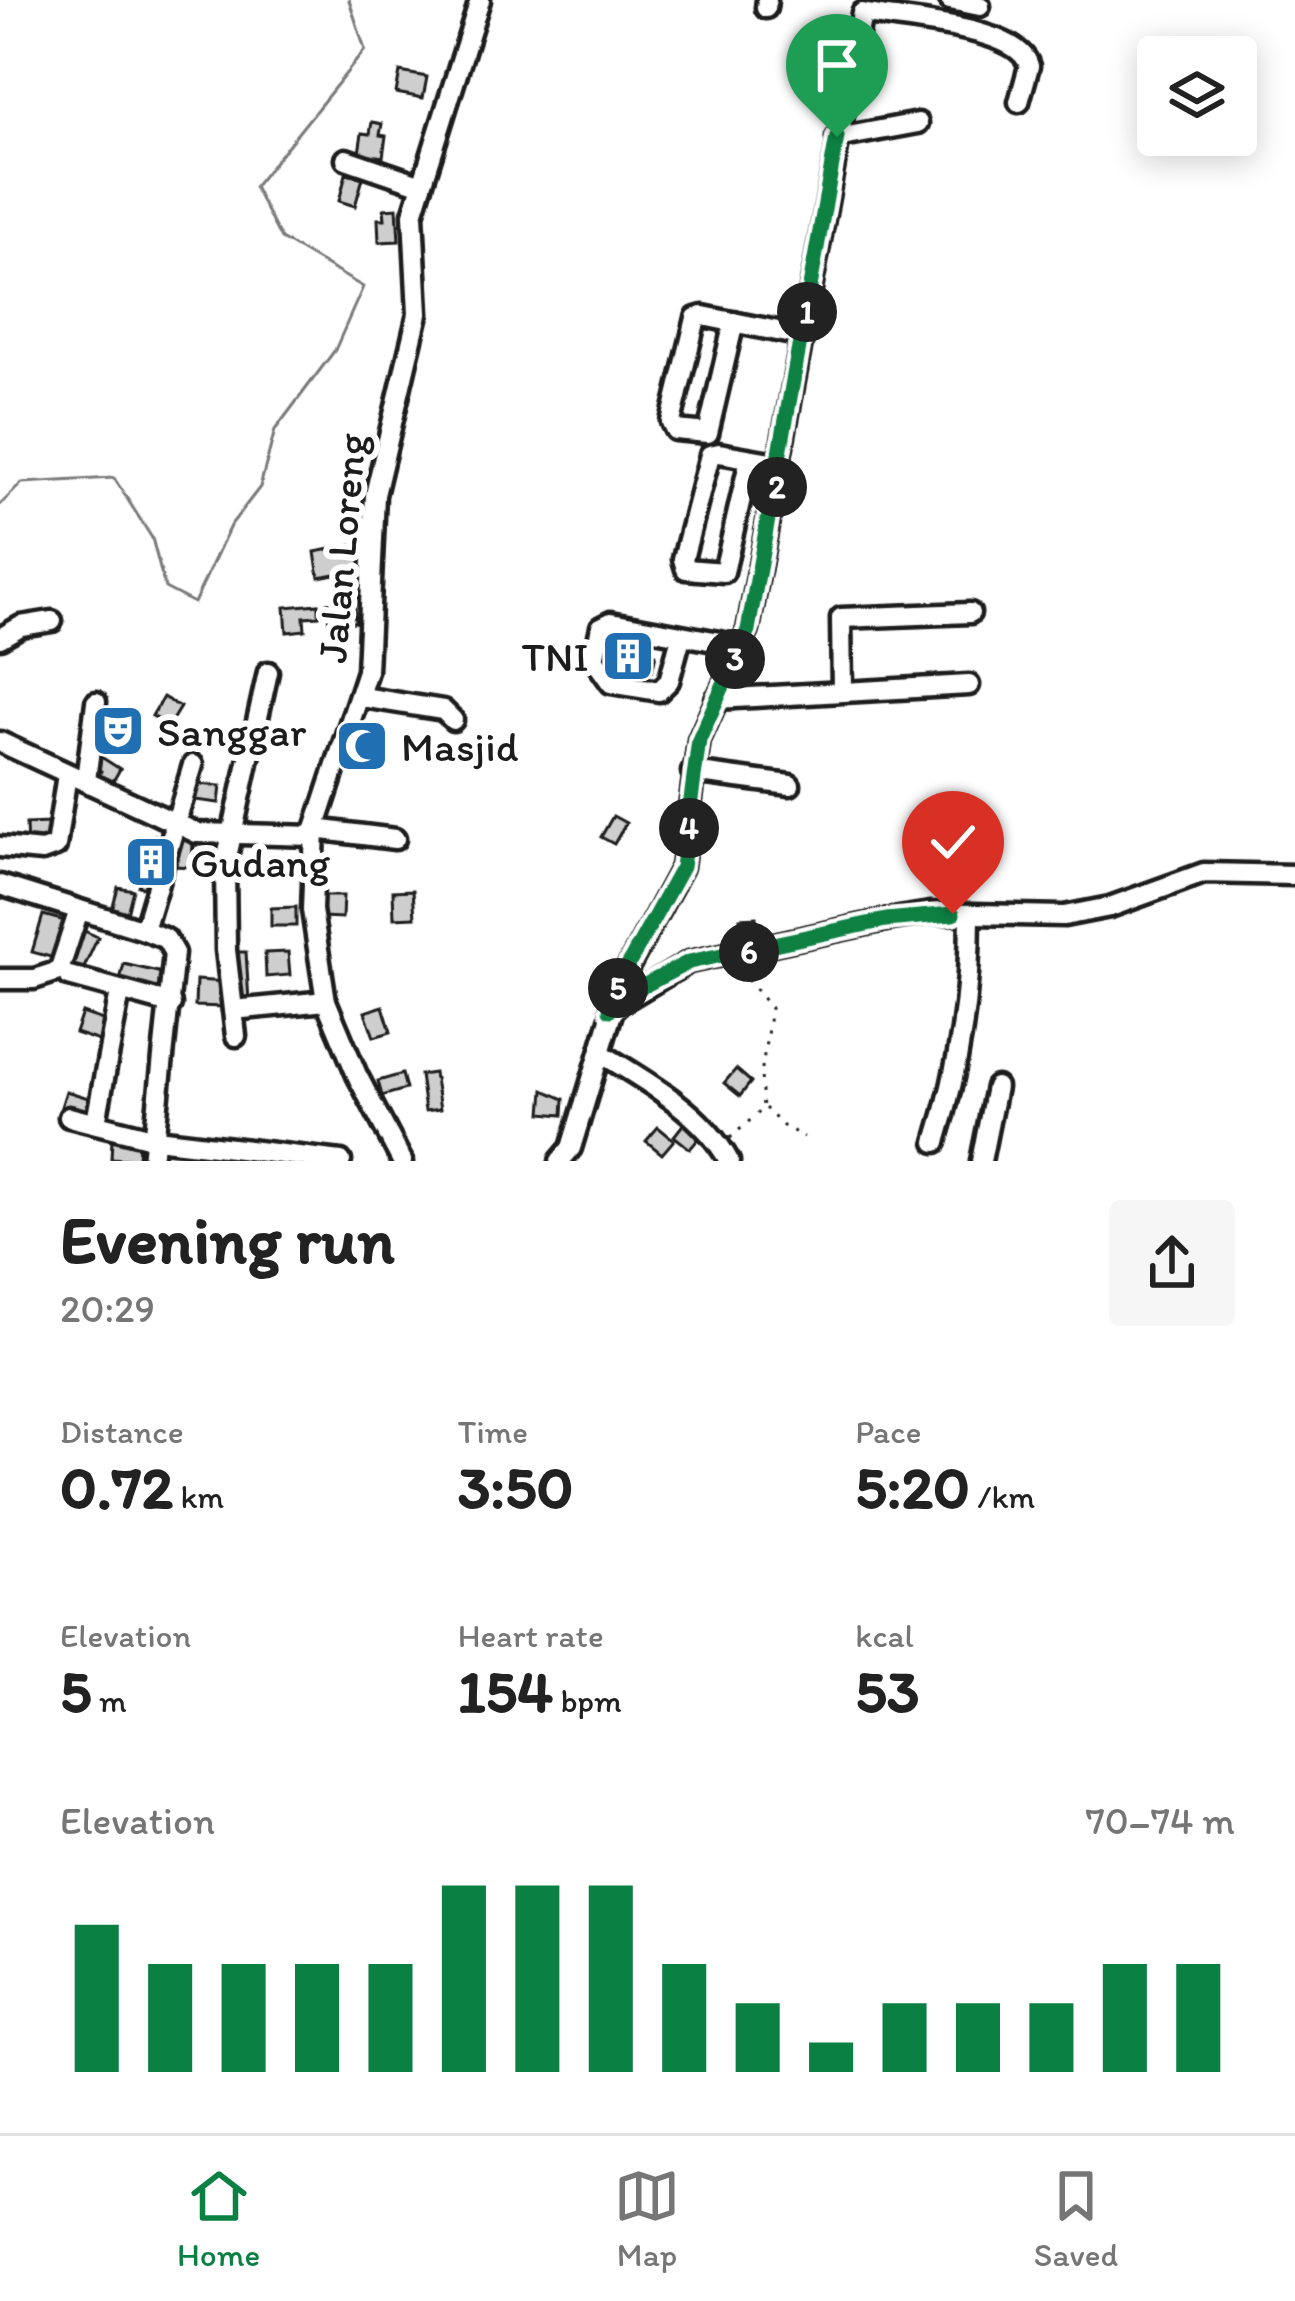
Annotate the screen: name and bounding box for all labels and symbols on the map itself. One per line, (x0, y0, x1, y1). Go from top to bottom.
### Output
pin (786, 14, 888, 137)
pin: 1 (777, 282, 837, 342)
street label: Jalan Loreng (306, 430, 377, 665)
pin: 2 (747, 457, 807, 517)
building icon: TNI (600, 628, 656, 684)
pin: 3 (705, 629, 765, 689)
place label: TNI (521, 631, 589, 682)
theatre icon: Sanggar (90, 703, 146, 759)
place label: Sanggar (157, 706, 307, 757)
mosque icon: Masjid (334, 718, 390, 774)
place label: Masjid (401, 721, 519, 772)
pin (902, 791, 1004, 914)
pin: 4 (659, 798, 719, 858)
building icon: Gudang (123, 834, 179, 890)
place label: Gudang (190, 837, 330, 888)
pin: 6 (719, 922, 779, 982)
pin: 5 (588, 958, 648, 1018)

